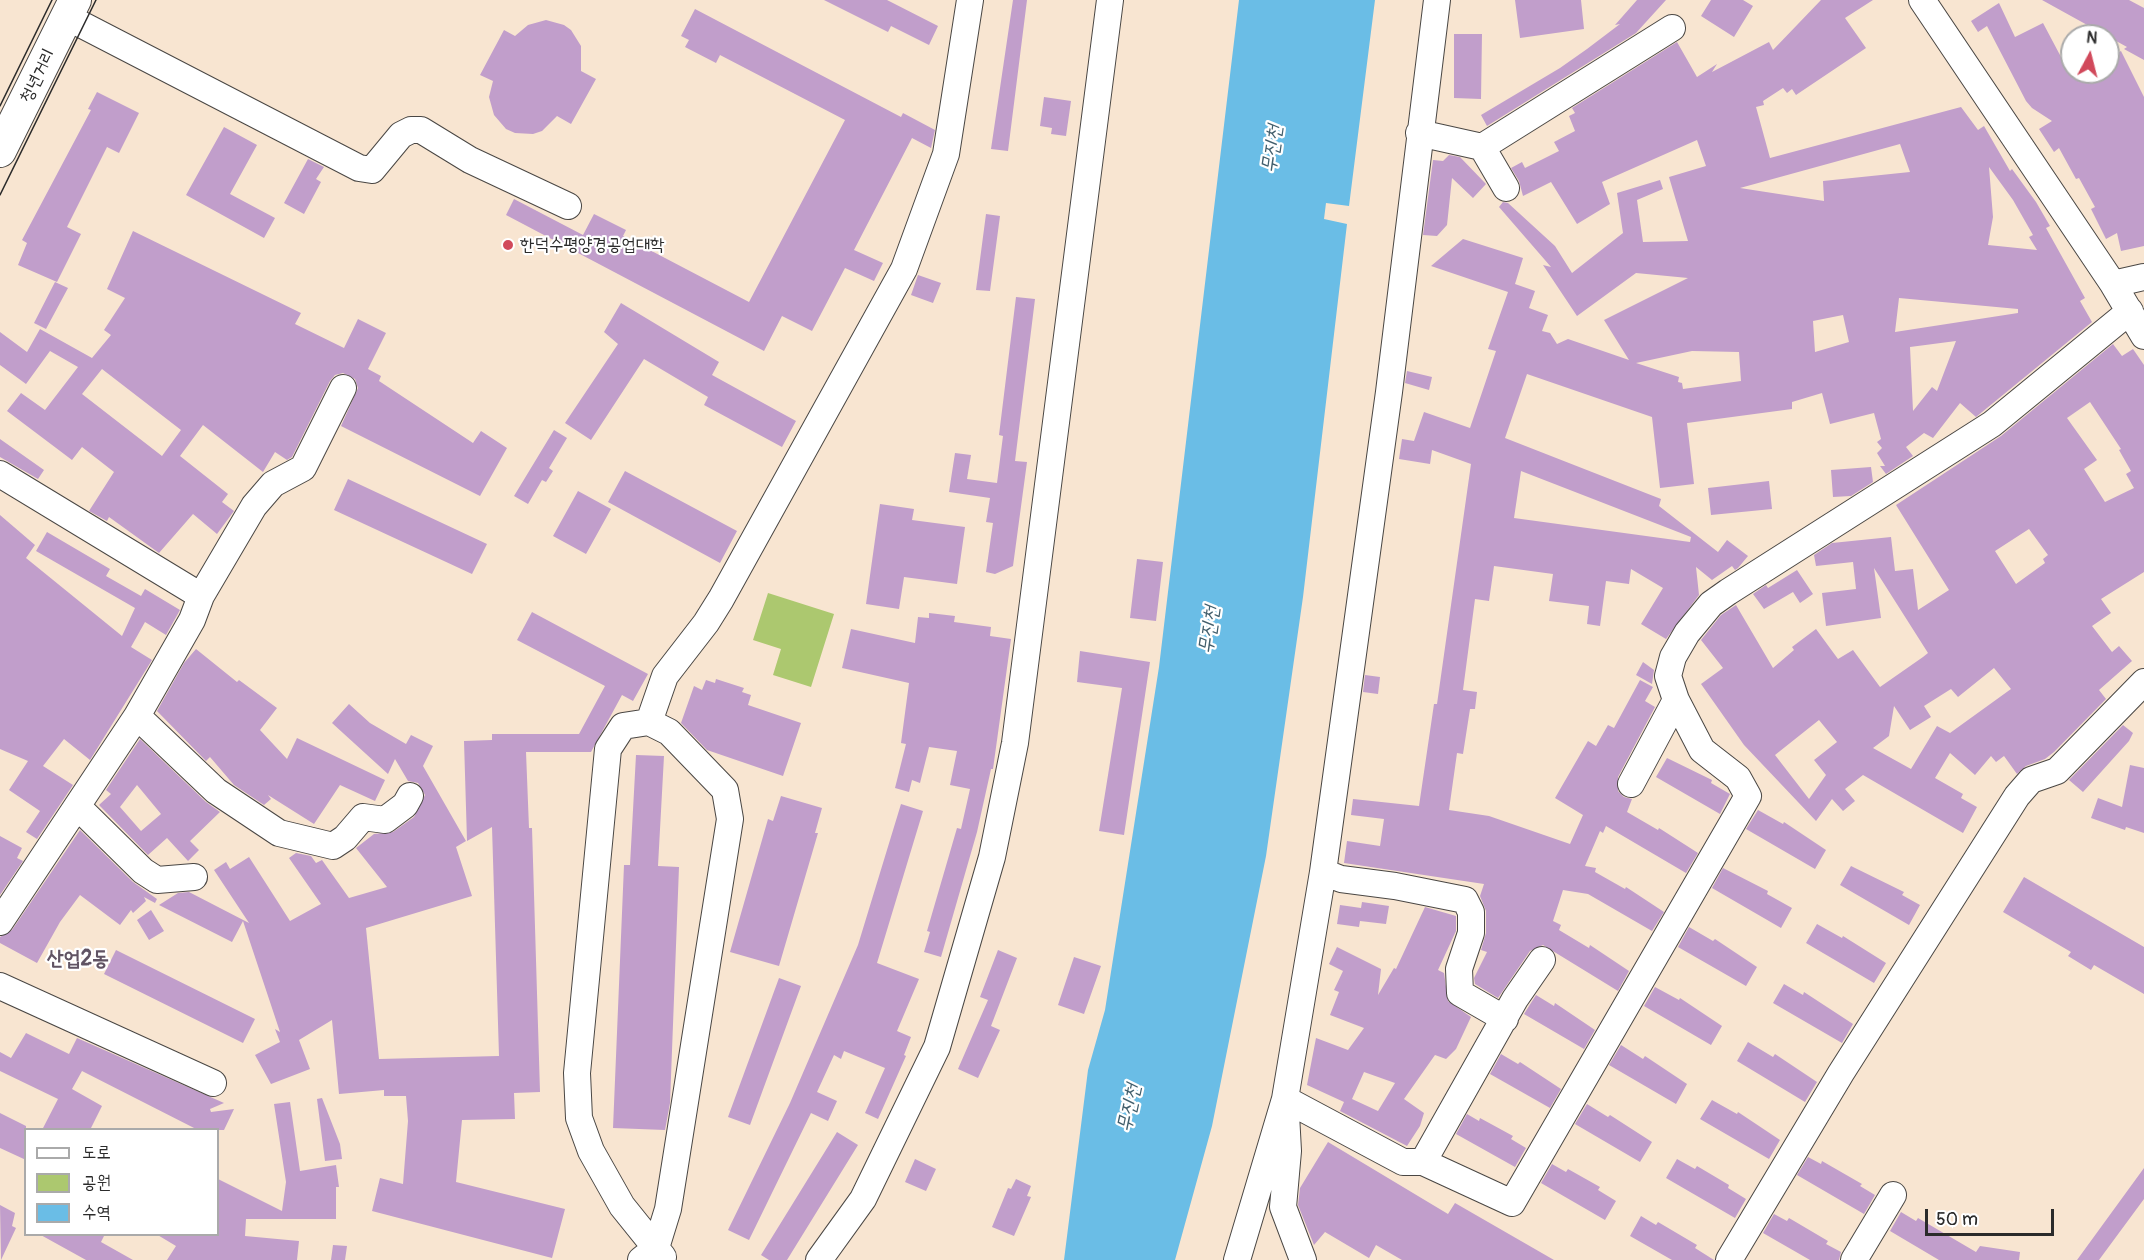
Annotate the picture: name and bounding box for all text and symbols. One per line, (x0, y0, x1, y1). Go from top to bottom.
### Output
north arrow (2060, 24, 2120, 84)
text: N (2085, 28, 2099, 49)
street label: 청년거리 (16, 45, 60, 107)
water label: 무진천 (1258, 123, 1288, 175)
place label: 한덕수평양경공업대학 (520, 234, 665, 256)
marker: 한덕수평양경공업대학 (501, 238, 515, 252)
water label: 무진천 (1195, 604, 1225, 656)
district label: 산업2동 (47, 947, 109, 973)
water label: 무진천 (1113, 1082, 1147, 1134)
legend (24, 1128, 219, 1236)
text: 도로 (82, 1141, 111, 1164)
text: 공원 (82, 1171, 111, 1194)
scale bar (1928, 1197, 2057, 1235)
text: 수역 (82, 1201, 111, 1224)
text: 50 m (1936, 1208, 1978, 1231)

